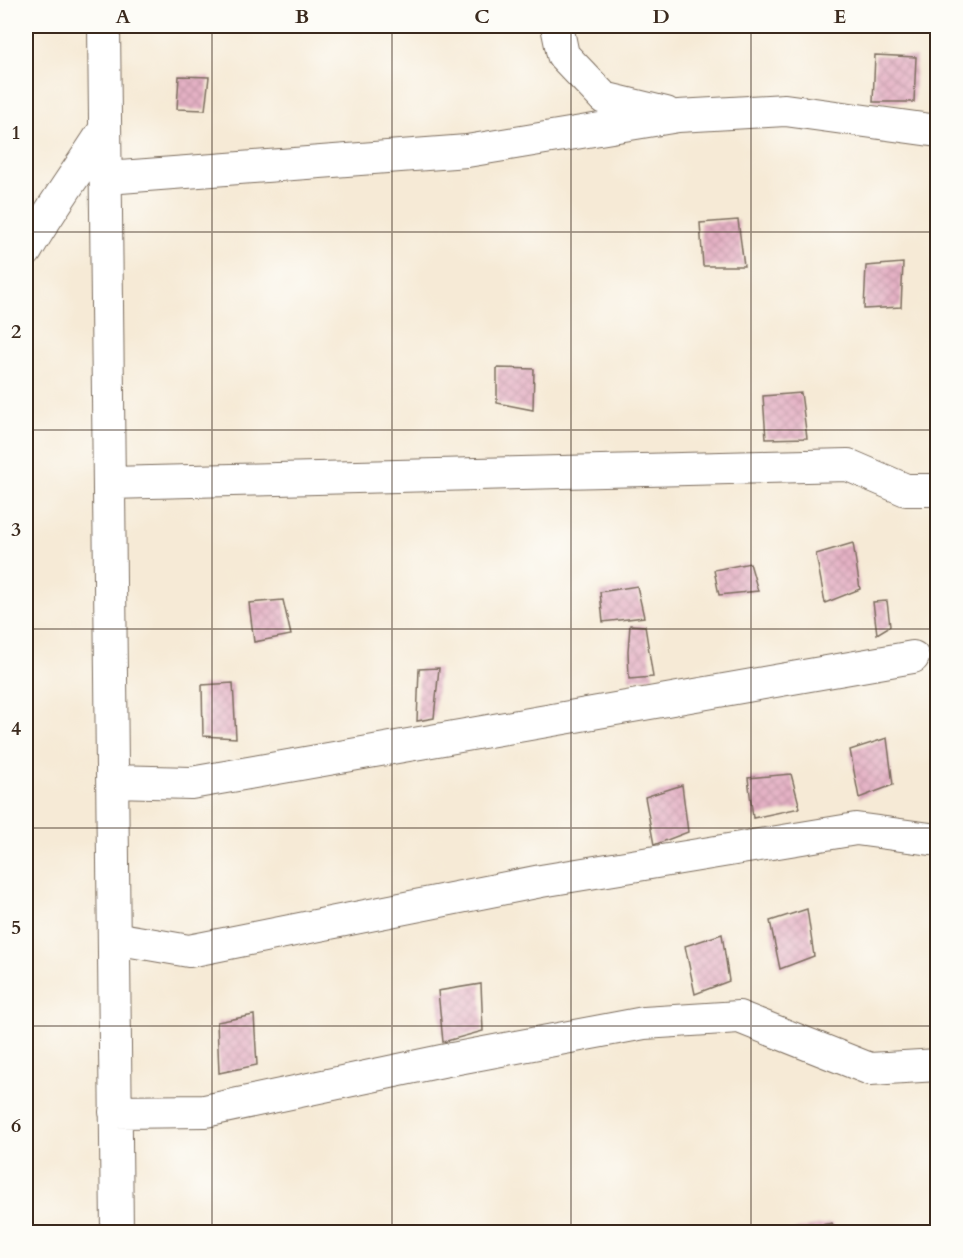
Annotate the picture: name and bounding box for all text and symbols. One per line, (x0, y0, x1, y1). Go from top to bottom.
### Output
text: A (115, 3, 131, 30)
text: B (295, 3, 309, 30)
text: C (474, 3, 490, 30)
text: D (652, 3, 670, 30)
text: E (834, 3, 846, 30)
text: 1 (11, 119, 21, 146)
text: 2 (11, 318, 21, 345)
text: 3 (11, 516, 21, 543)
text: 4 (11, 715, 21, 742)
text: 5 (11, 914, 21, 941)
text: 6 (11, 1112, 21, 1139)

